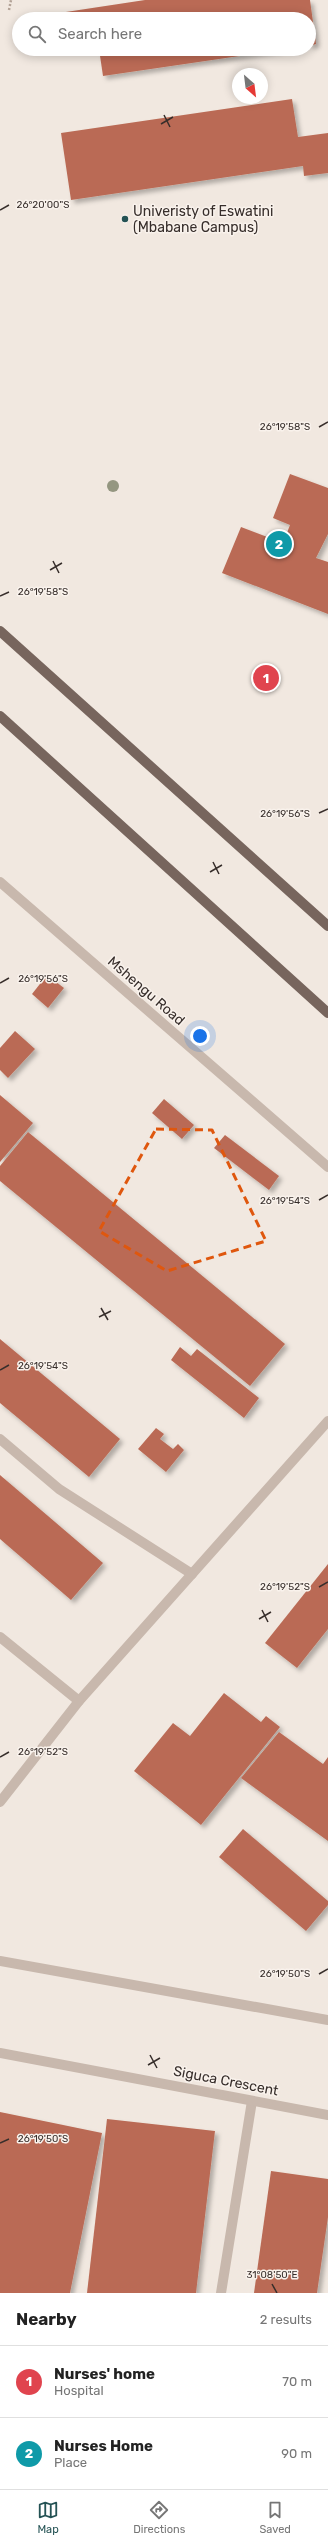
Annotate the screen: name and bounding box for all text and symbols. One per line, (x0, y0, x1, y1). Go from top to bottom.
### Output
search box (12, 12, 316, 56)
icon: search (26, 23, 48, 45)
text: Search here (58, 25, 142, 43)
north arrow (232, 68, 268, 104)
text: 26°20'00"S (17, 199, 69, 211)
place label: Univeristy of Eswatini (Mbabane Campus) (133, 203, 273, 236)
marker: Univeristy of Eswatini (Mbabane Campus) (120, 214, 130, 224)
text: 26°19'58"S (260, 421, 310, 433)
pin: 2 (266, 529, 292, 559)
text: 26°19'58"S (18, 586, 68, 598)
pin: 1 (253, 663, 279, 693)
text: 26°19'56"S (260, 808, 310, 820)
street label: Mshengu Road (104, 953, 188, 1029)
text: 26°19'56"S (18, 973, 68, 985)
your location (190, 1026, 210, 1046)
text: 26°19'54"S (260, 1195, 310, 1207)
text: 26°19'54"S (18, 1360, 68, 1372)
text: 26°19'52"S (260, 1581, 310, 1593)
text: 26°19'52"S (18, 1746, 68, 1758)
text: 26°19'50"S (260, 1968, 310, 1980)
street label: Siguca Crescent (172, 2062, 280, 2100)
text: 26°19'50"S (18, 2133, 68, 2145)
text: 31°08'50"E (247, 2269, 297, 2281)
text: Nearby (16, 2309, 77, 2329)
text: 2 results (260, 2312, 312, 2327)
text: Nurses' home (54, 2365, 155, 2383)
text: 1 (26, 2374, 32, 2389)
text: 70 m (282, 2374, 312, 2389)
text: Hospital (54, 2383, 104, 2398)
text: Nurses Home (54, 2437, 153, 2455)
text: 2 (25, 2446, 33, 2461)
text: 90 m (281, 2446, 312, 2461)
text: Place (54, 2455, 87, 2470)
tab: Map (37, 2499, 59, 2536)
tab: Directions (133, 2499, 185, 2536)
tab: Saved (260, 2499, 291, 2536)

